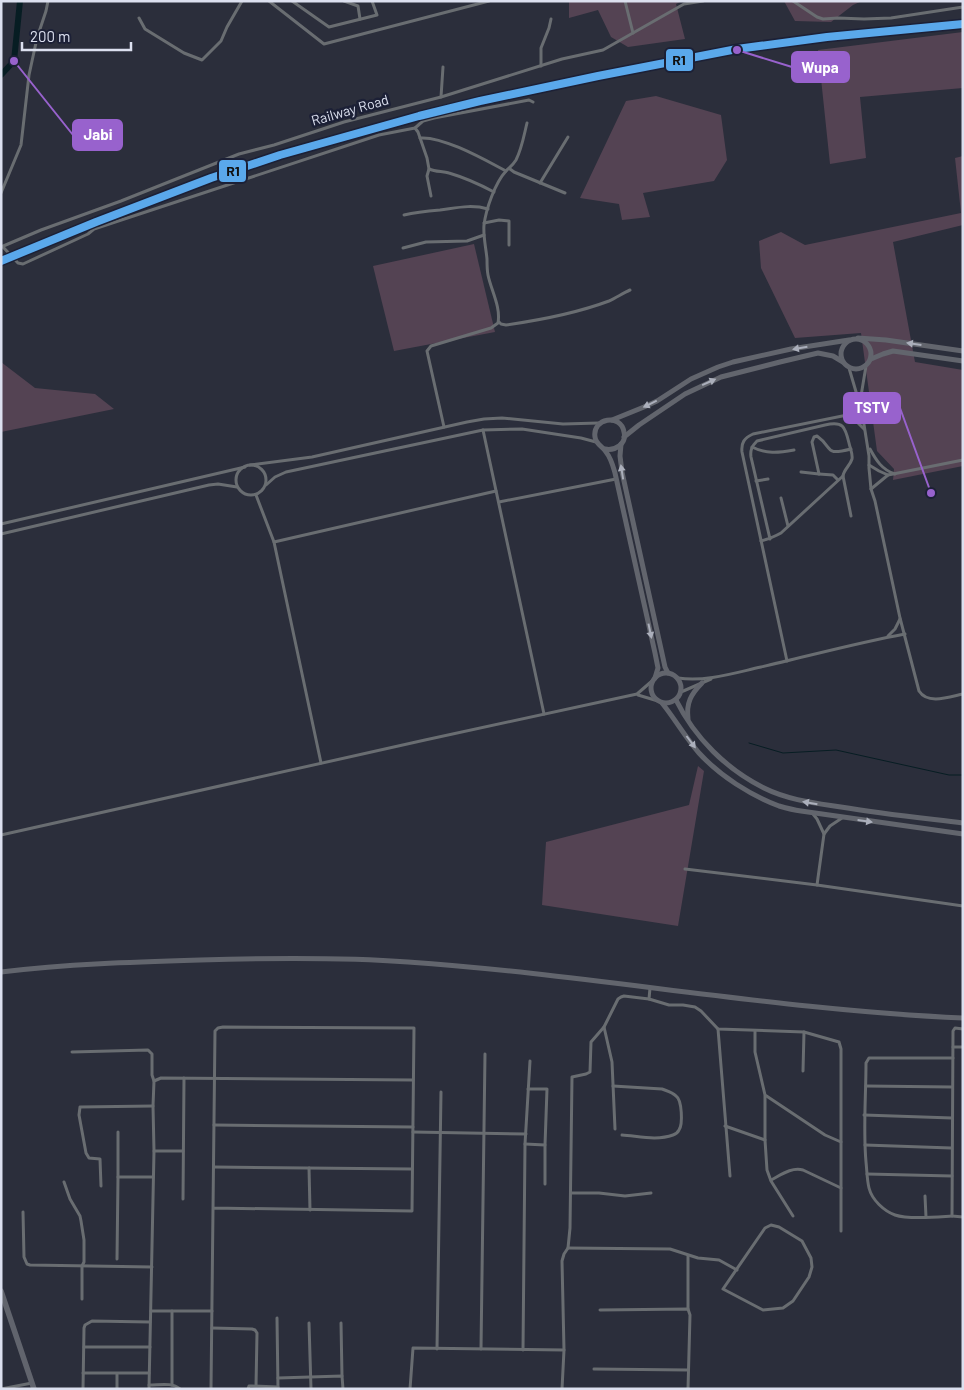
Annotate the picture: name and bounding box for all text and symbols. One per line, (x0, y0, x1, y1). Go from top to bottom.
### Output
scale bar (22, 20, 131, 52)
text: 200 m (30, 27, 70, 45)
line badge: R1 (665, 48, 694, 72)
text: R1 (672, 51, 686, 68)
callout: Wupa (792, 52, 849, 82)
text: Wupa (801, 58, 839, 76)
street label: Railway Road (309, 90, 391, 129)
callout: Jabi (73, 120, 122, 150)
text: Jabi (84, 125, 113, 143)
line badge: R1 (218, 159, 247, 183)
text: R1 (226, 162, 240, 179)
one-way arrow (906, 340, 922, 348)
one-way arrow (792, 344, 808, 352)
one-way arrow (702, 378, 716, 386)
callout: TSTV (844, 393, 900, 423)
text: TSTV (854, 398, 890, 416)
one-way arrow (643, 400, 657, 408)
one-way arrow (618, 464, 626, 480)
one-way arrow (646, 624, 654, 639)
one-way arrow (686, 735, 696, 749)
one-way arrow (802, 798, 818, 806)
one-way arrow (858, 817, 874, 825)

